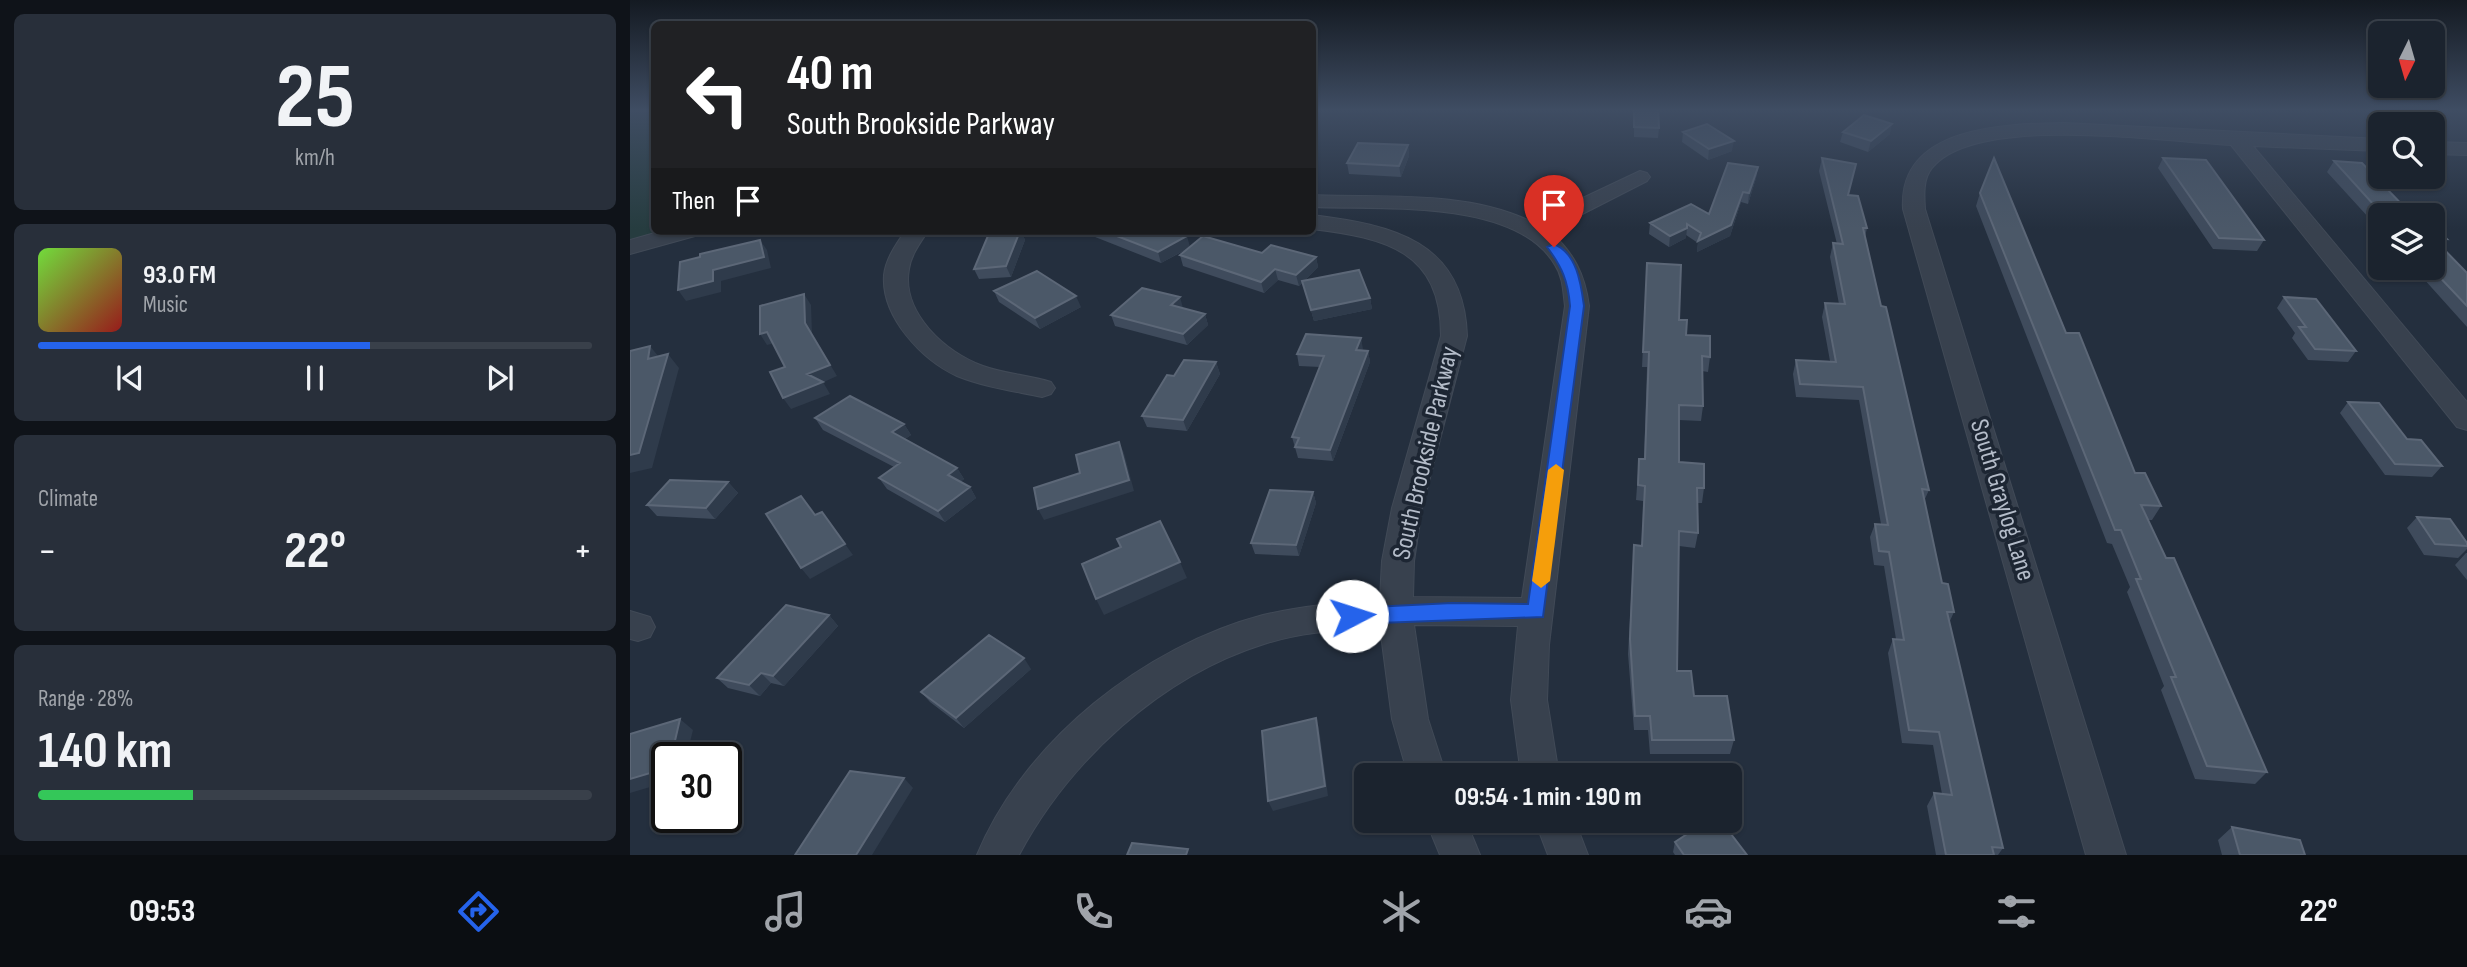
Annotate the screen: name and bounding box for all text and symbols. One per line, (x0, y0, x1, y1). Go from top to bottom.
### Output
north arrow (2368, 21, 2445, 98)
map controls (2368, 21, 2445, 280)
text: 25 (275, 44, 355, 153)
text: 40 m (787, 45, 873, 104)
icon: left (672, 49, 763, 140)
text: South Brookside Parkway (787, 105, 1055, 144)
button: search (2368, 112, 2445, 189)
text: km/h (295, 144, 335, 172)
pin (1524, 175, 1584, 247)
icon: arrive (729, 182, 767, 220)
text: Then (672, 186, 715, 217)
icon: arrive (1535, 186, 1573, 224)
button: layers (2368, 203, 2445, 280)
text: 93.0 FM (143, 260, 216, 291)
text: Music (143, 291, 188, 319)
street label: South Brookside Parkway (1386, 344, 1466, 562)
icon: previous (111, 359, 149, 397)
icon: pause (296, 359, 334, 397)
icon: next (481, 359, 519, 397)
street label: South Graylog Lane (1963, 416, 2041, 584)
text: Climate (38, 485, 98, 513)
text: 22° (284, 520, 346, 583)
text: − (38, 529, 57, 574)
text: + (573, 529, 592, 574)
position arrow (1315, 579, 1389, 653)
text: Range · 28% (38, 685, 133, 713)
text: 140 km (38, 720, 172, 783)
speed limit sign: 30 (651, 742, 742, 833)
text: 09:54 · 1 min · 190 m (1454, 782, 1642, 813)
icon: directions (454, 887, 503, 936)
icon: music (761, 887, 810, 936)
icon: phone (1069, 887, 1118, 936)
icon: climate (1377, 887, 1426, 936)
icon: car (1684, 887, 1733, 936)
icon: filters (1992, 887, 2041, 936)
text: 09:53 (129, 892, 195, 931)
text: 22° (2299, 892, 2338, 931)

